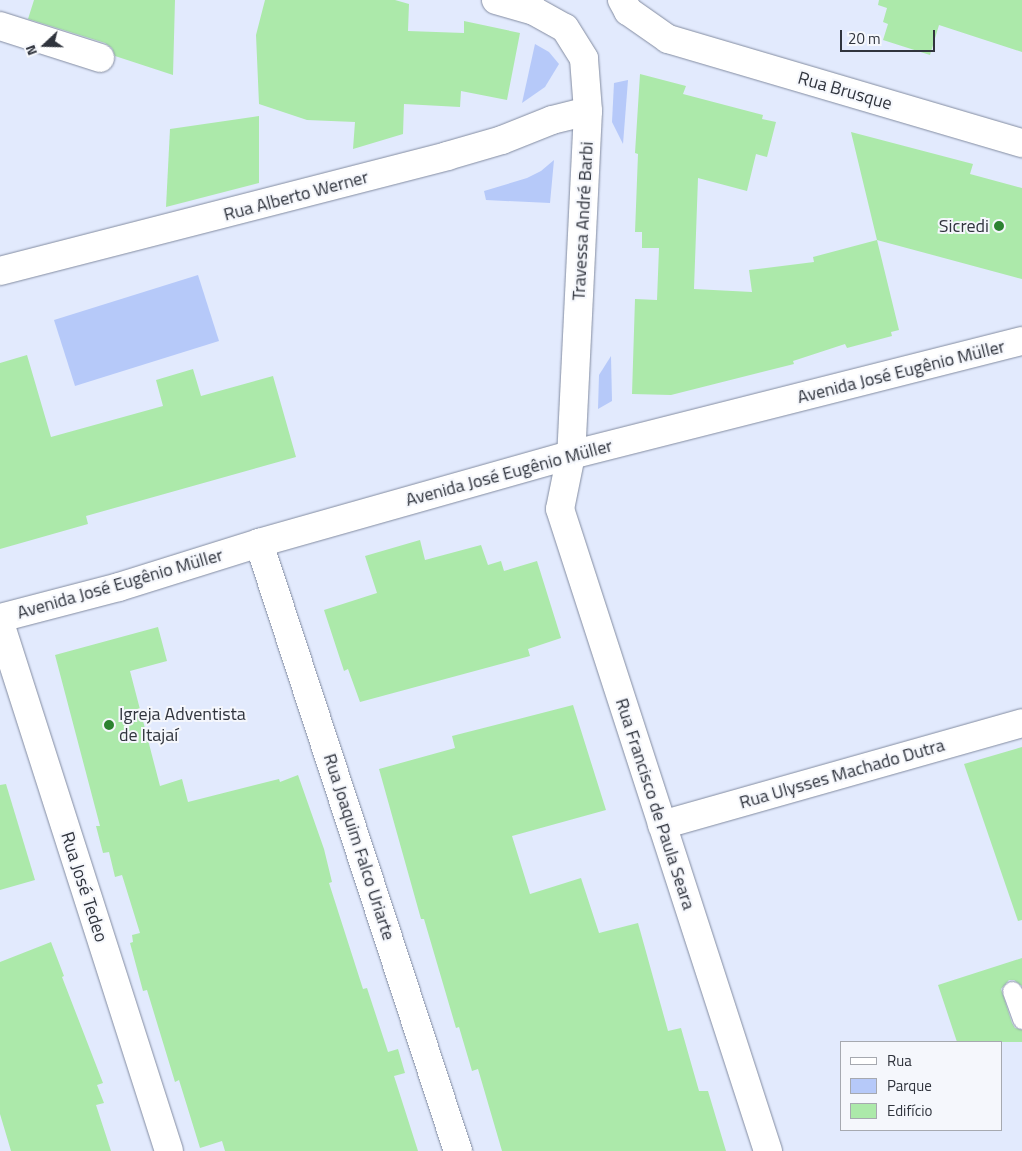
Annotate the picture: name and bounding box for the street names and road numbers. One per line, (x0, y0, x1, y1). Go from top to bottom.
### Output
street label: Rua Brusque (795, 67, 895, 115)
street label: Travessa André Barbi (568, 141, 598, 301)
street label: Rua Alberto Werner (221, 166, 371, 226)
street label: Avenida José Eugênio Müller (795, 336, 1007, 408)
street label: Avenida José Eugênio Müller (403, 435, 615, 511)
street label: Avenida José Eugênio Müller (15, 544, 225, 624)
street label: Rua Francisco de Paula Seara (611, 696, 699, 912)
street label: Rua Ulysses Machado Dutra (737, 734, 947, 814)
street label: Rua Joaquim Falco Uriarte (319, 751, 399, 943)
street label: Rua José Tedeo (56, 829, 112, 945)

